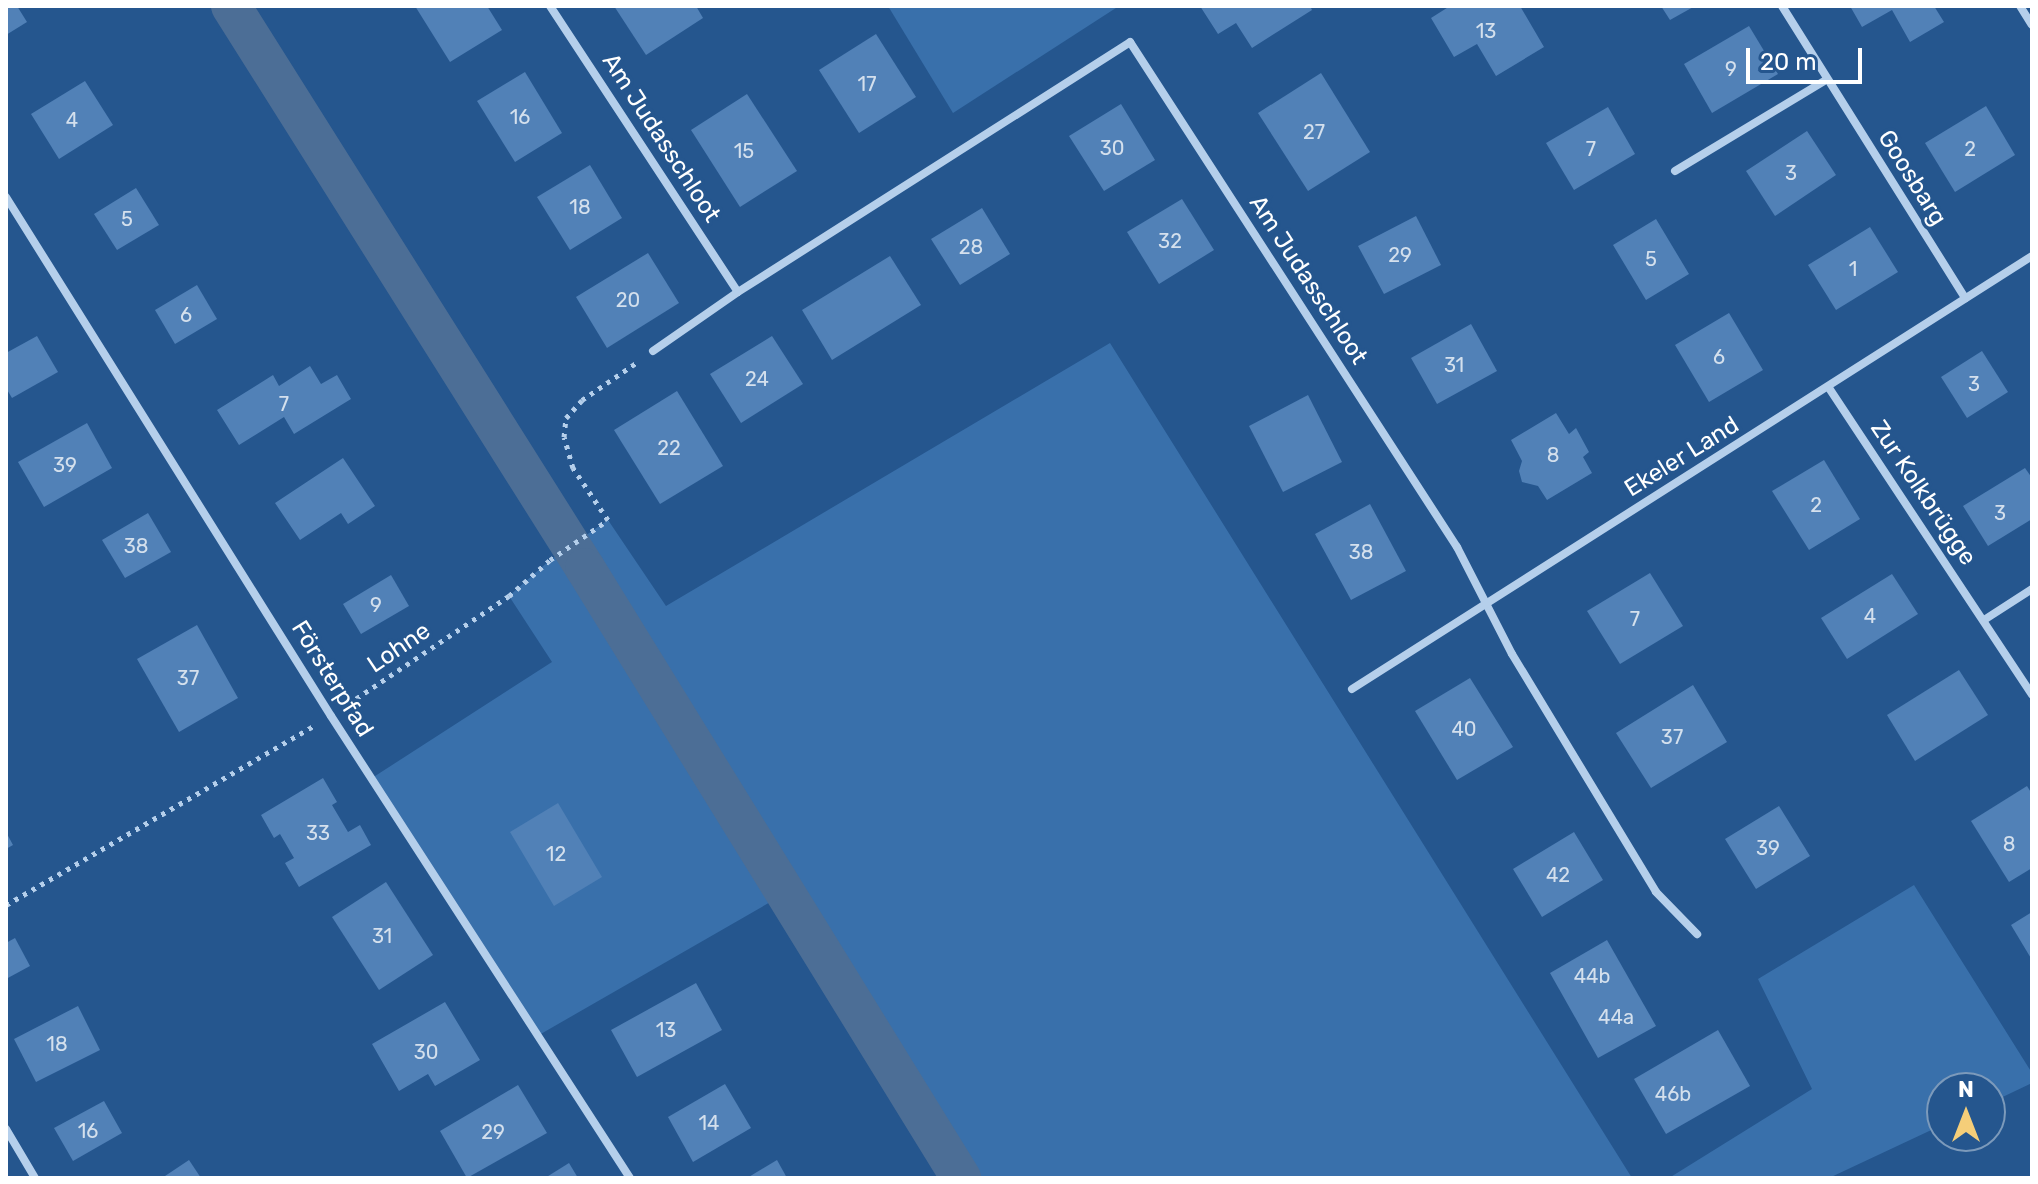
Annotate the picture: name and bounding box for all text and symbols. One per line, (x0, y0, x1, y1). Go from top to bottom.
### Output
house number: 13 (1476, 19, 1496, 43)
scale bar (1750, 32, 1866, 82)
street label: Am Judasschloot (596, 48, 726, 228)
text: 20 m (1760, 48, 1817, 76)
house number: 9 (1725, 57, 1737, 81)
house number: 17 (858, 72, 876, 96)
house number: 16 (510, 105, 530, 129)
house number: 4 (66, 108, 78, 132)
house number: 27 (1303, 120, 1325, 144)
street label: Goosbarg (1871, 125, 1953, 231)
house number: 30 (1100, 136, 1124, 160)
house number: 7 (1586, 137, 1596, 161)
house number: 2 (1964, 137, 1976, 161)
house number: 15 (734, 139, 754, 163)
house number: 3 (1785, 161, 1797, 185)
street label: Am Judasschloot (1243, 190, 1373, 370)
house number: 18 (569, 195, 591, 219)
house number: 5 (121, 207, 133, 231)
house number: 32 (1158, 229, 1182, 253)
house number: 28 (959, 235, 983, 259)
house number: 29 (1388, 243, 1412, 267)
house number: 5 (1645, 247, 1657, 271)
house number: 1 (1849, 257, 1857, 281)
house number: 20 (616, 288, 640, 312)
house number: 6 (180, 303, 192, 327)
house number: 6 (1713, 345, 1725, 369)
house number: 31 (1444, 353, 1464, 377)
house number: 24 (745, 367, 769, 391)
house number: 3 (1968, 372, 1980, 396)
house number: 7 (279, 392, 289, 416)
street label: Ekeler Land (1619, 410, 1745, 504)
street label: Zur Kolkbrügge (1864, 415, 1982, 571)
house number: 22 (657, 436, 681, 460)
house number: 8 (1547, 443, 1559, 467)
house number: 39 (53, 453, 77, 477)
house number: 2 (1810, 493, 1822, 517)
house number: 3 (1994, 501, 2006, 525)
house number: 38 (124, 534, 148, 558)
house number: 38 (1349, 540, 1373, 564)
house number: 9 (370, 593, 382, 617)
house number: 4 (1864, 604, 1876, 628)
house number: 7 (1630, 607, 1640, 631)
street label: Försterpfad (285, 616, 379, 742)
street label: Lohne (362, 617, 436, 679)
house number: 37 (177, 666, 199, 690)
house number: 40 (1451, 717, 1477, 741)
house number: 37 (1661, 725, 1683, 749)
house number: 33 (306, 821, 330, 845)
house number: 8 (2003, 832, 2015, 856)
house number: 39 (1756, 836, 1780, 860)
house number: 12 (546, 842, 566, 866)
house number: 42 (1546, 863, 1570, 887)
house number: 31 (372, 924, 392, 948)
house number: 44b (1574, 964, 1610, 988)
house number: 44a (1598, 1005, 1634, 1029)
house number: 13 (656, 1018, 676, 1042)
house number: 18 (46, 1032, 68, 1056)
house number: 30 (414, 1040, 438, 1064)
north arrow (1926, 1072, 2006, 1152)
text: N (1958, 1076, 1974, 1103)
house number: 46b (1655, 1082, 1691, 1106)
house number: 14 (699, 1111, 719, 1135)
house number: 16 (78, 1119, 98, 1143)
house number: 29 (481, 1120, 505, 1144)

